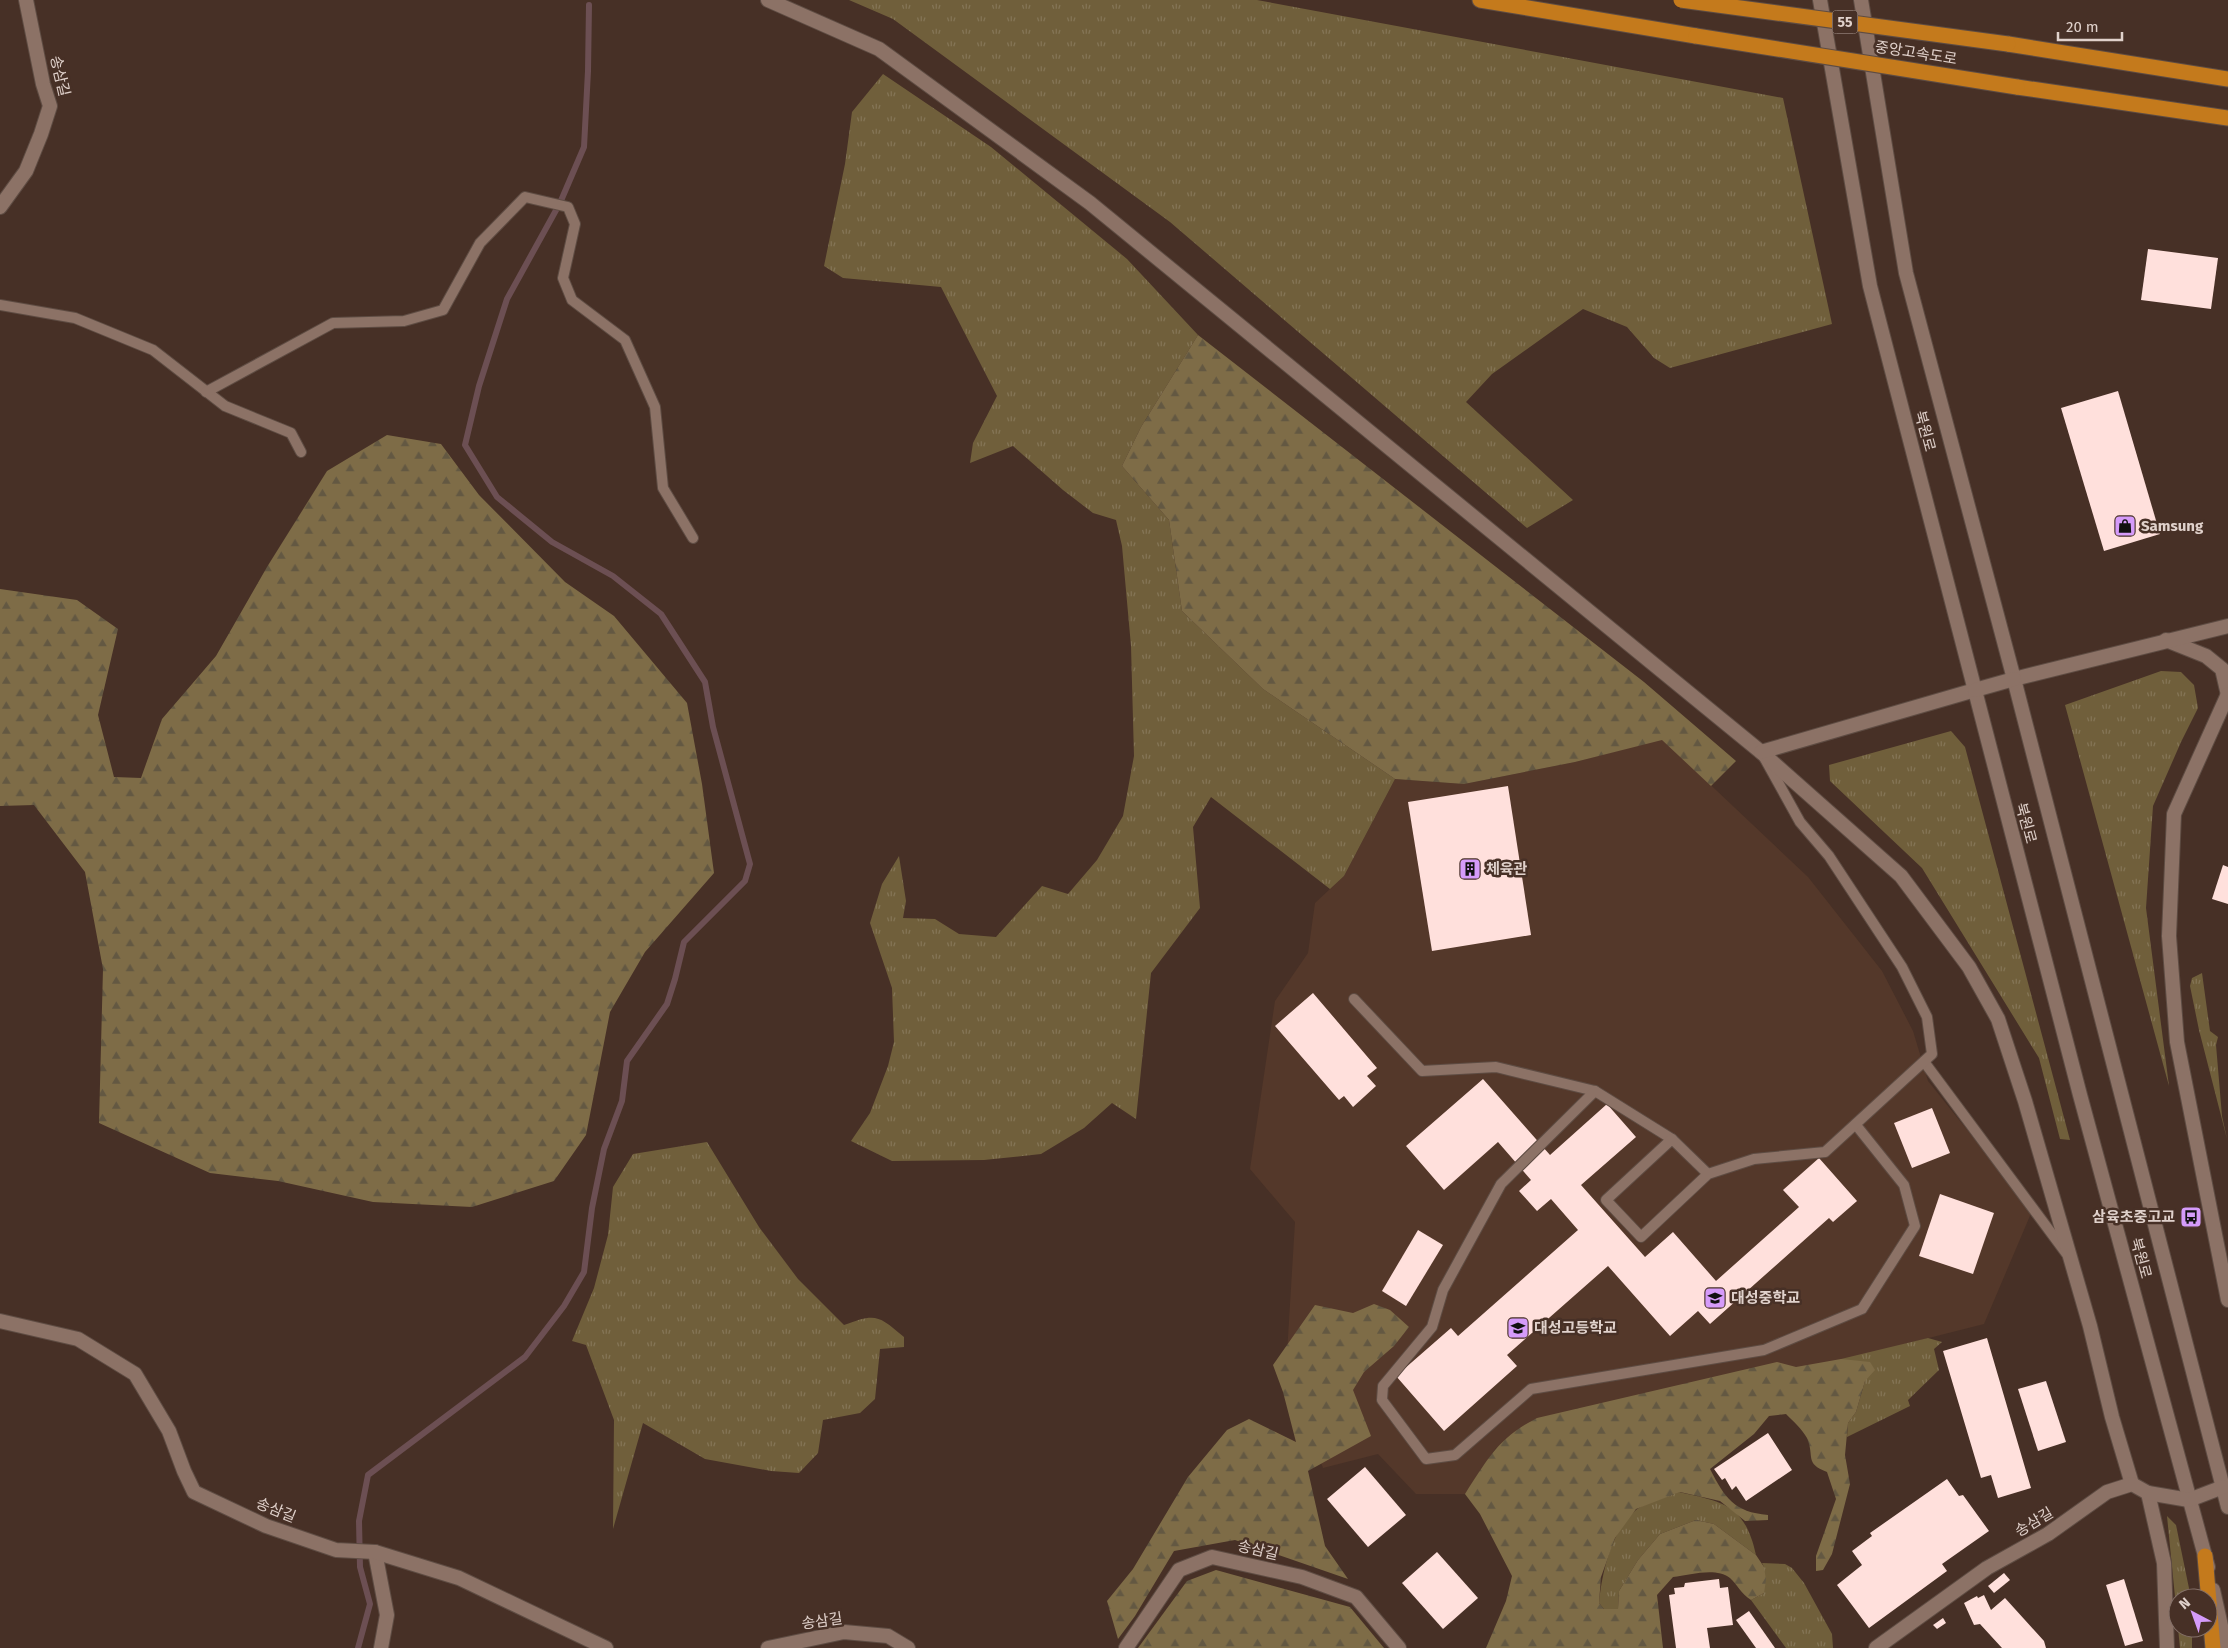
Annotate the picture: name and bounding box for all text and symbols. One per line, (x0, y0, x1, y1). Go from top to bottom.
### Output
scale bar (2058, 10, 2122, 42)
road number: 55 (1832, 11, 1858, 34)
text: 20 m (2066, 18, 2099, 36)
street label: 중앙고속도로 (1874, 38, 1958, 68)
street label: 송삼길 (47, 54, 73, 98)
street label: 북원로 (1911, 409, 1939, 453)
shop icon: Samsung (2113, 514, 2137, 538)
place label: Samsung (2141, 517, 2204, 535)
street label: 북원로 (2012, 801, 2040, 845)
building icon: 체육관 (1458, 857, 1482, 881)
place label: 체육관 (1486, 860, 1528, 878)
bus stop icon: 삼육초중고교 (2179, 1205, 2203, 1229)
place label: 삼육초중고교 (2092, 1208, 2175, 1226)
street label: 북원로 (2127, 1236, 2155, 1280)
school or university icon: 대성중학교 (1703, 1286, 1727, 1310)
place label: 대성중학교 (1731, 1289, 1800, 1307)
school or university icon: 대성고등학교 (1506, 1316, 1530, 1340)
place label: 대성고등학교 (1534, 1319, 1617, 1337)
street label: 송삼길 (253, 1494, 299, 1526)
street label: 송삼길 (2012, 1504, 2056, 1540)
street label: 송삼길 (1236, 1537, 1280, 1563)
north arrow (2168, 1588, 2218, 1638)
text: N (2176, 1594, 2194, 1613)
street label: 송삼길 (800, 1609, 844, 1633)

